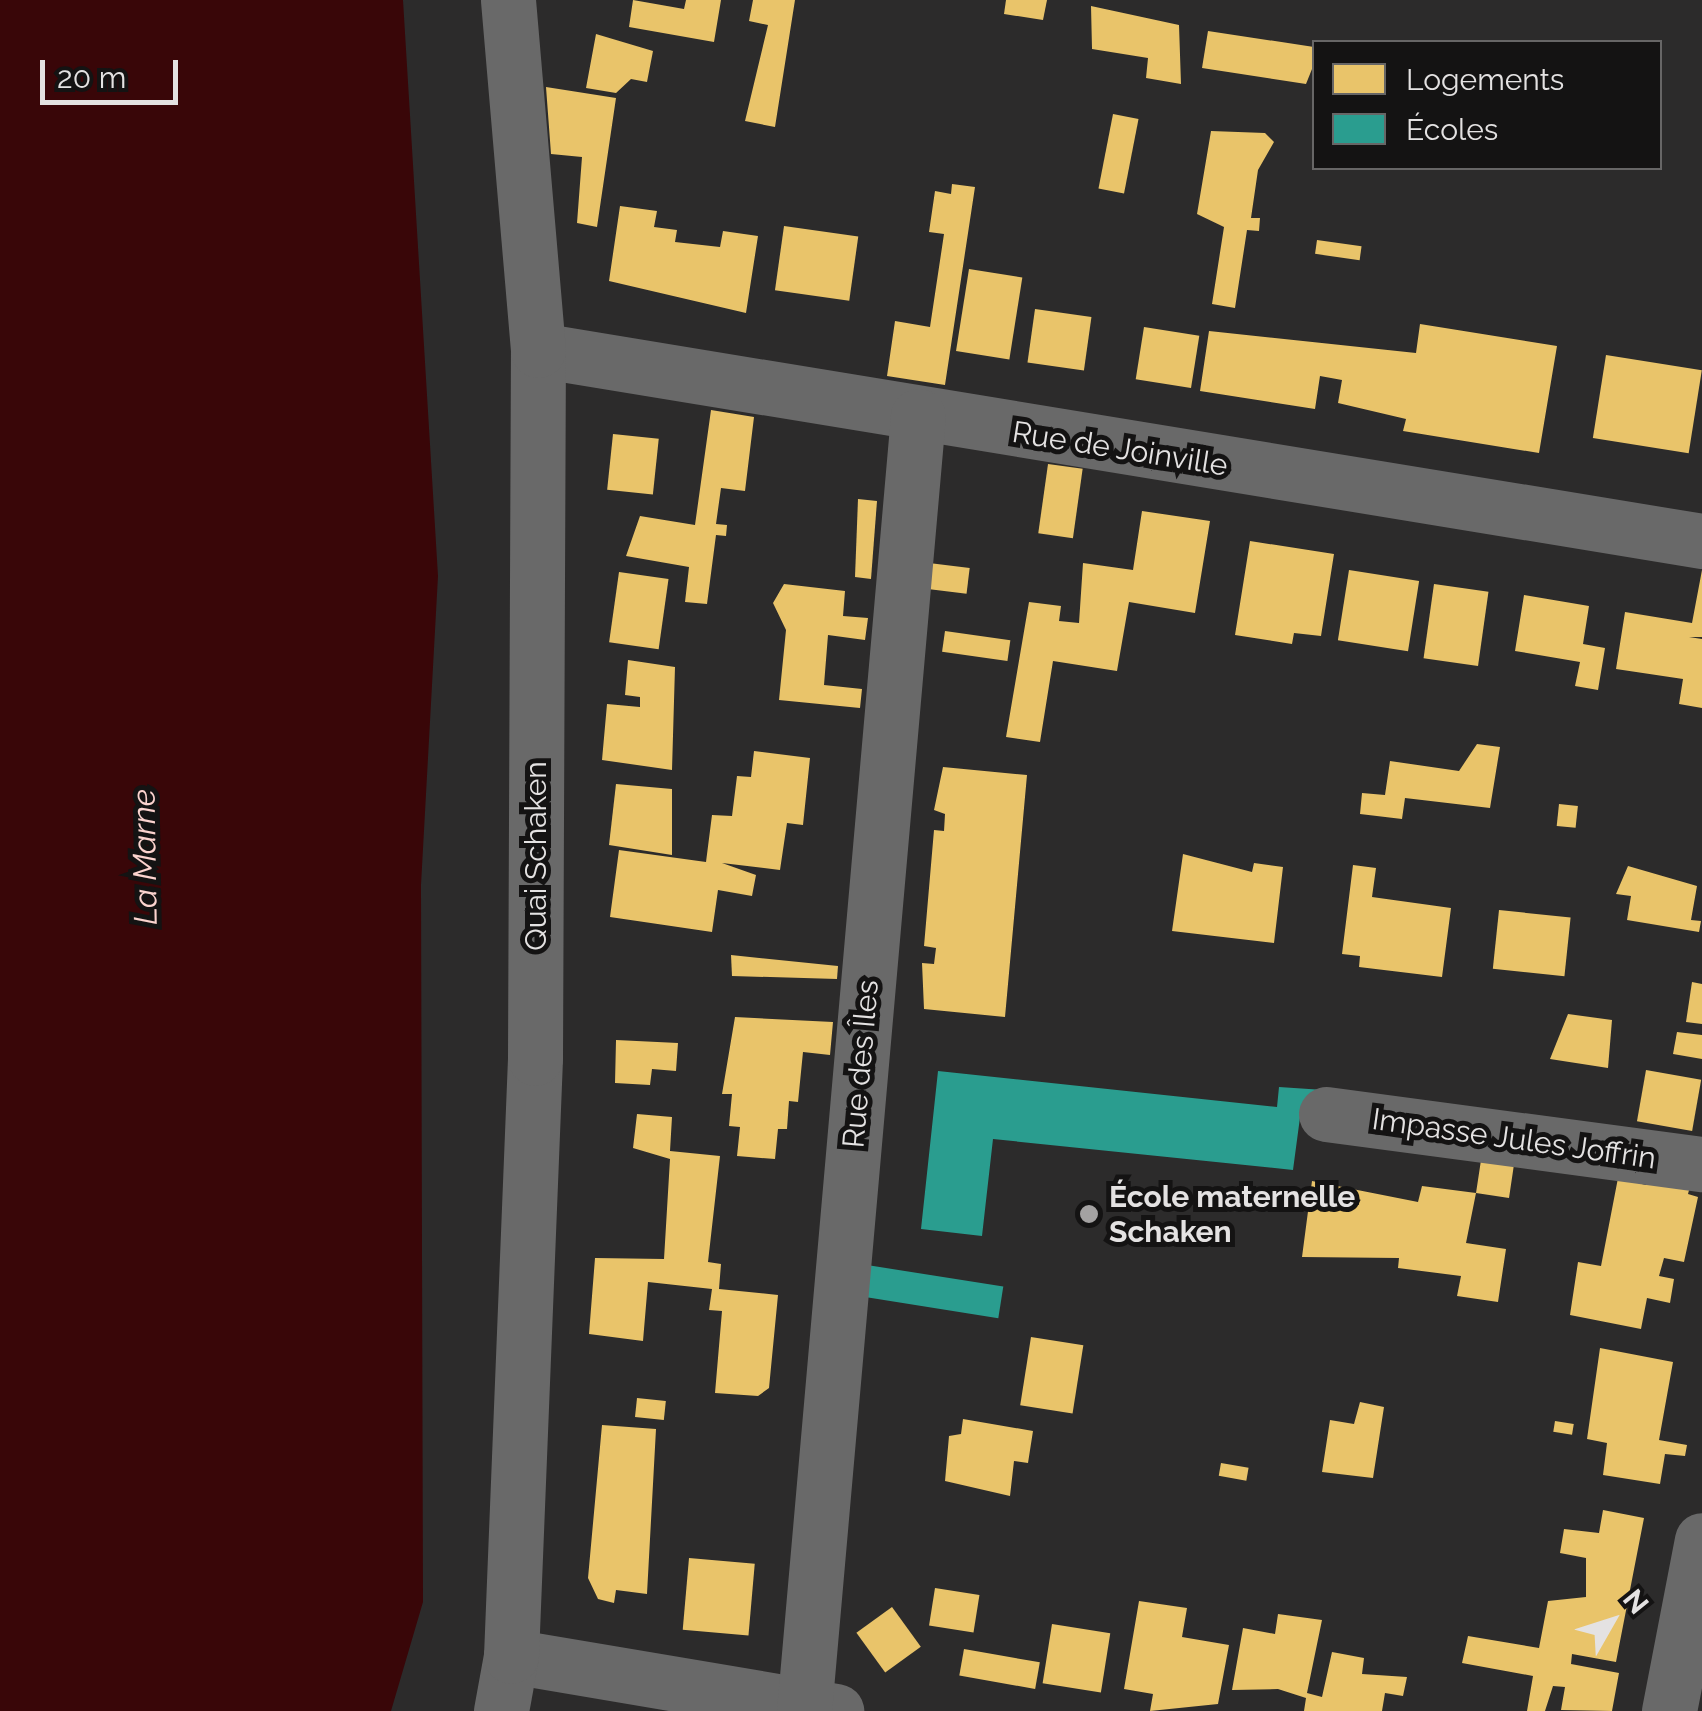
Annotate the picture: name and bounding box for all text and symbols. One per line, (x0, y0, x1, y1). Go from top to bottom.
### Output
scale bar (45, 40, 182, 102)
legend (1312, 40, 1662, 170)
text: 20 m (57, 60, 126, 95)
text: Logements (1406, 62, 1564, 97)
text: Écoles (1406, 112, 1498, 147)
street label: Rue de Joinville (1009, 414, 1231, 484)
street label: Quai Schaken (518, 761, 554, 951)
water label: La Marne (125, 789, 165, 925)
street label: Rue des Îles (836, 978, 886, 1150)
street label: Impasse Jules Joffrin (1369, 1101, 1659, 1177)
place label: École maternelle Schaken (1109, 1179, 1355, 1250)
marker: École maternelle Schaken (1078, 1203, 1100, 1225)
north arrow (1562, 1571, 1662, 1671)
text: N (1616, 1583, 1655, 1620)

